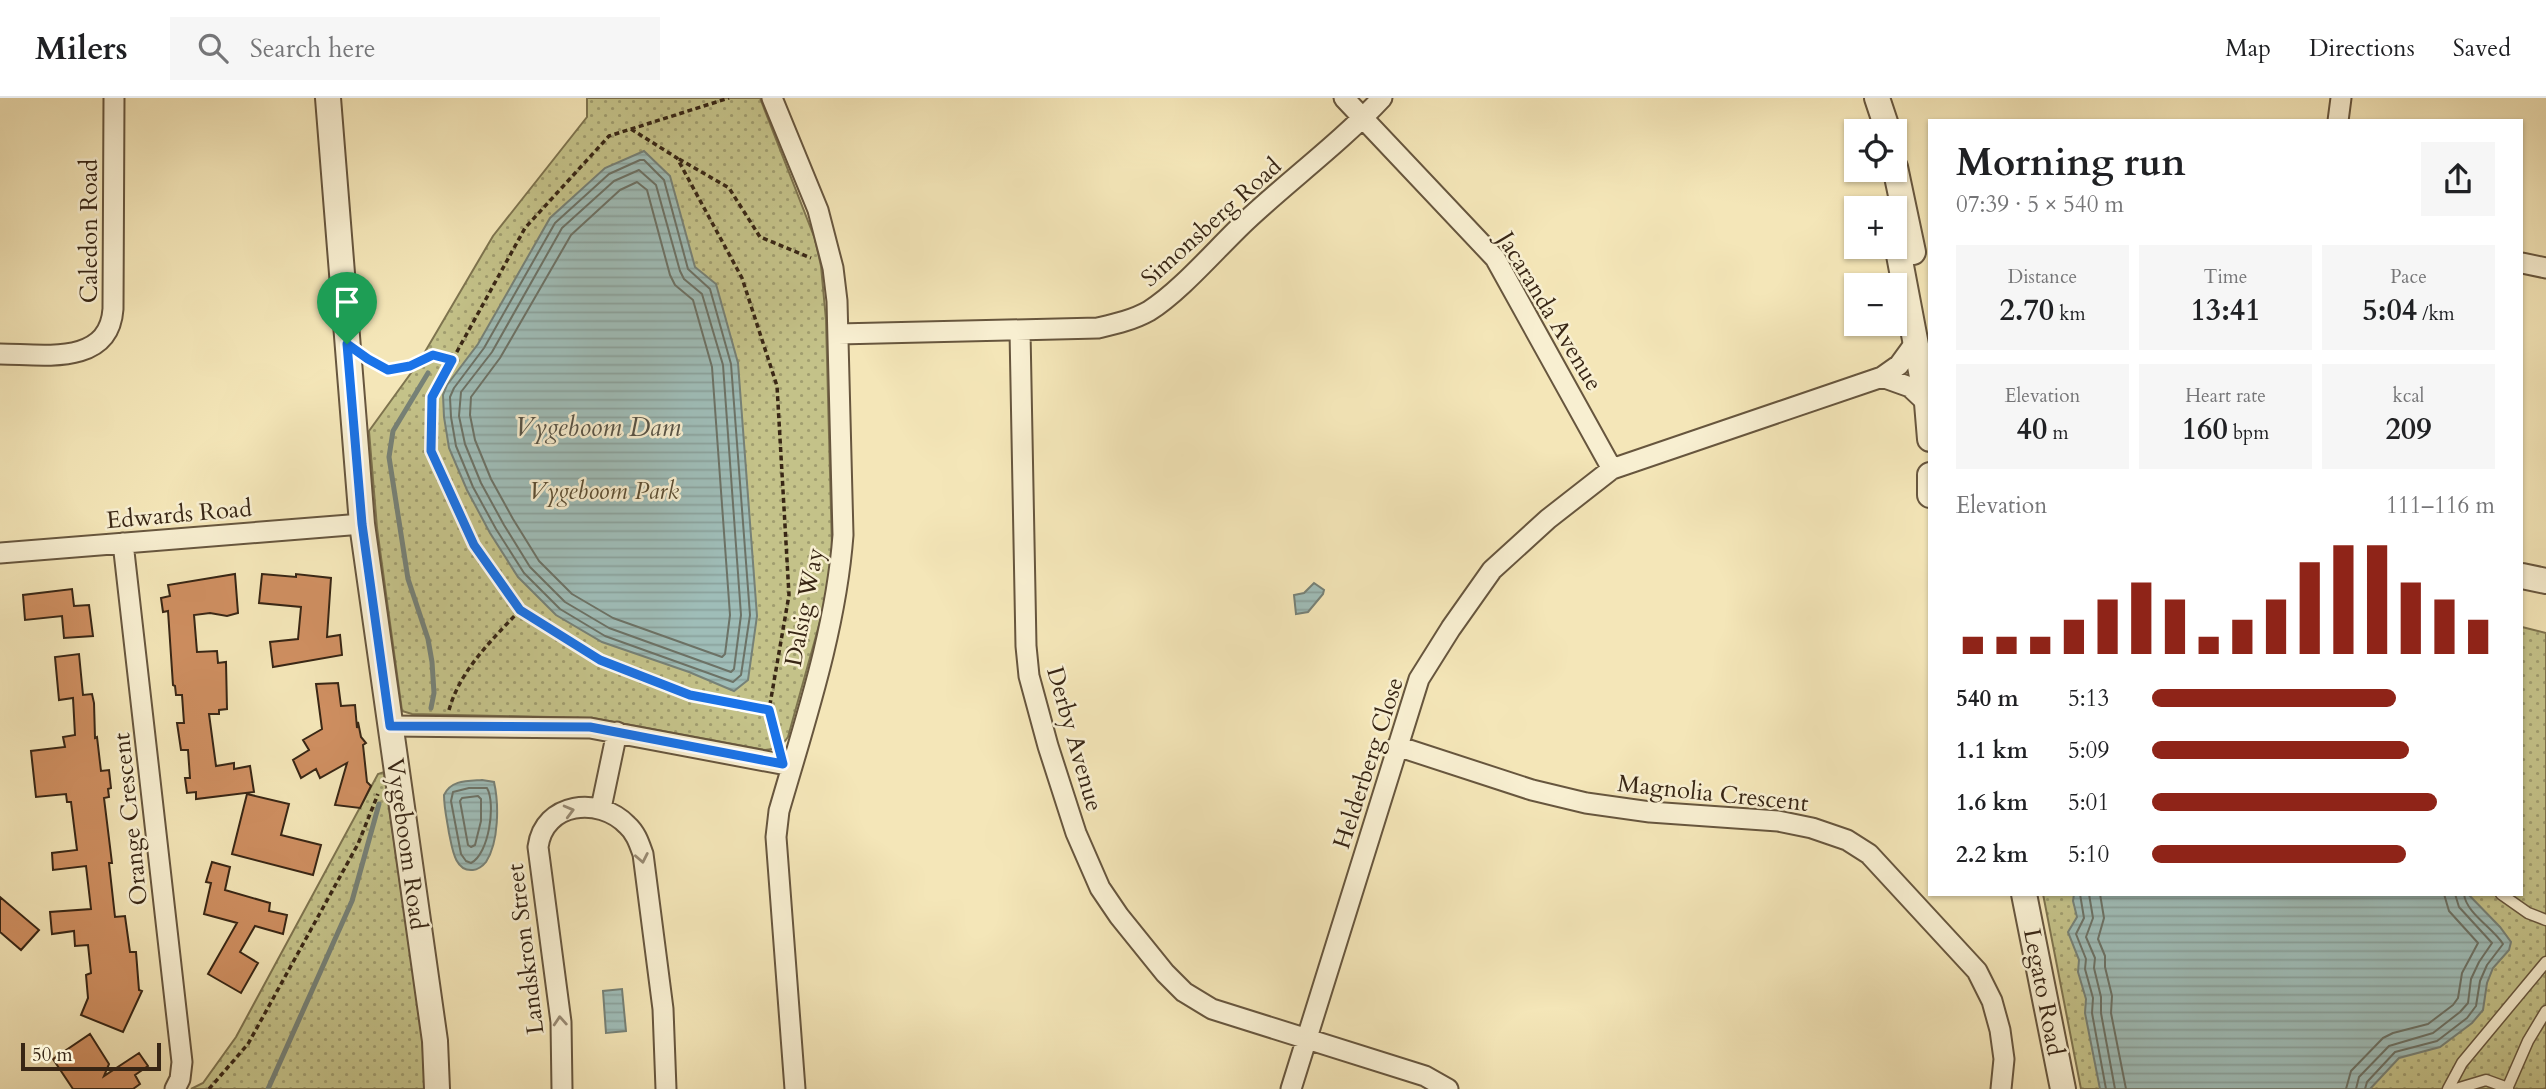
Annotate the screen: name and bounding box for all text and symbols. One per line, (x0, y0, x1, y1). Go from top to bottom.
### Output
search box (170, 17, 660, 80)
text: Milers (35, 26, 128, 71)
icon: search (194, 29, 232, 67)
text: Search here (250, 31, 376, 66)
text: Map (2225, 32, 2271, 65)
text: Directions (2309, 32, 2415, 65)
text: Saved (2453, 32, 2511, 65)
map controls (1844, 119, 1907, 336)
button: locate (1844, 119, 1907, 182)
text: Morning run (1956, 137, 2186, 189)
button: share (2421, 142, 2495, 216)
street label: Simonsberg Road (1134, 150, 1289, 294)
street label: Caledon Road (73, 159, 106, 303)
text: 07:39 · 5 × 540 m (1956, 189, 2124, 220)
button: + (1844, 196, 1907, 259)
street label: Jacaranda Avenue (1488, 223, 1610, 397)
text: Distance (2008, 264, 2077, 290)
text: Time (2204, 264, 2247, 290)
text: Pace (2390, 264, 2427, 290)
pin (317, 272, 377, 344)
button: − (1844, 273, 1907, 336)
icon: arrive (328, 283, 366, 321)
text: 2.70 (1999, 290, 2054, 331)
text: 13:41 (2190, 290, 2261, 331)
text: 5:04 (2362, 290, 2417, 331)
text: km (2054, 301, 2086, 327)
text: /km (2417, 301, 2455, 327)
text: Elevation (2005, 383, 2080, 409)
text: Heart rate (2185, 383, 2266, 409)
text: kcal (2393, 383, 2424, 409)
text: 40 (2017, 409, 2047, 450)
text: 160 (2182, 409, 2228, 450)
text: 209 (2385, 409, 2432, 450)
water label: Vygeboom Dam (515, 410, 681, 445)
text: m (2047, 420, 2068, 446)
text: bpm (2228, 420, 2269, 446)
park label: Vygeboom Park (529, 475, 679, 508)
text: Elevation (1956, 490, 2047, 521)
text: 111–116 m (2386, 490, 2495, 521)
street label: Edwards Road (105, 492, 253, 537)
street label: Dalsig Way (777, 545, 832, 669)
street label: Derby Avenue (1038, 663, 1111, 815)
street label: Helderberg Close (1325, 673, 1412, 853)
text: 540 m (1956, 683, 2019, 714)
text: 5:13 (2068, 683, 2109, 714)
street label: Orange Crescent (105, 731, 156, 907)
text: 1.1 km (1956, 735, 2028, 766)
text: 5:09 (2068, 735, 2109, 766)
street label: Vygeboom Road (378, 756, 435, 932)
street label: Magnolia Crescent (1616, 767, 1810, 820)
text: 1.6 km (1956, 787, 2028, 818)
text: 5:01 (2068, 787, 2109, 818)
one-way arrow (563, 805, 575, 819)
text: 2.2 km (1956, 839, 2028, 870)
text: 5:10 (2068, 839, 2109, 870)
one-way arrow (634, 852, 649, 864)
street label: Landskron Street (499, 861, 552, 1036)
street label: Legato Road (2015, 926, 2072, 1059)
one-way arrow (553, 1015, 568, 1026)
scale bar (21, 1040, 161, 1072)
text: 50 m (32, 1042, 73, 1068)

